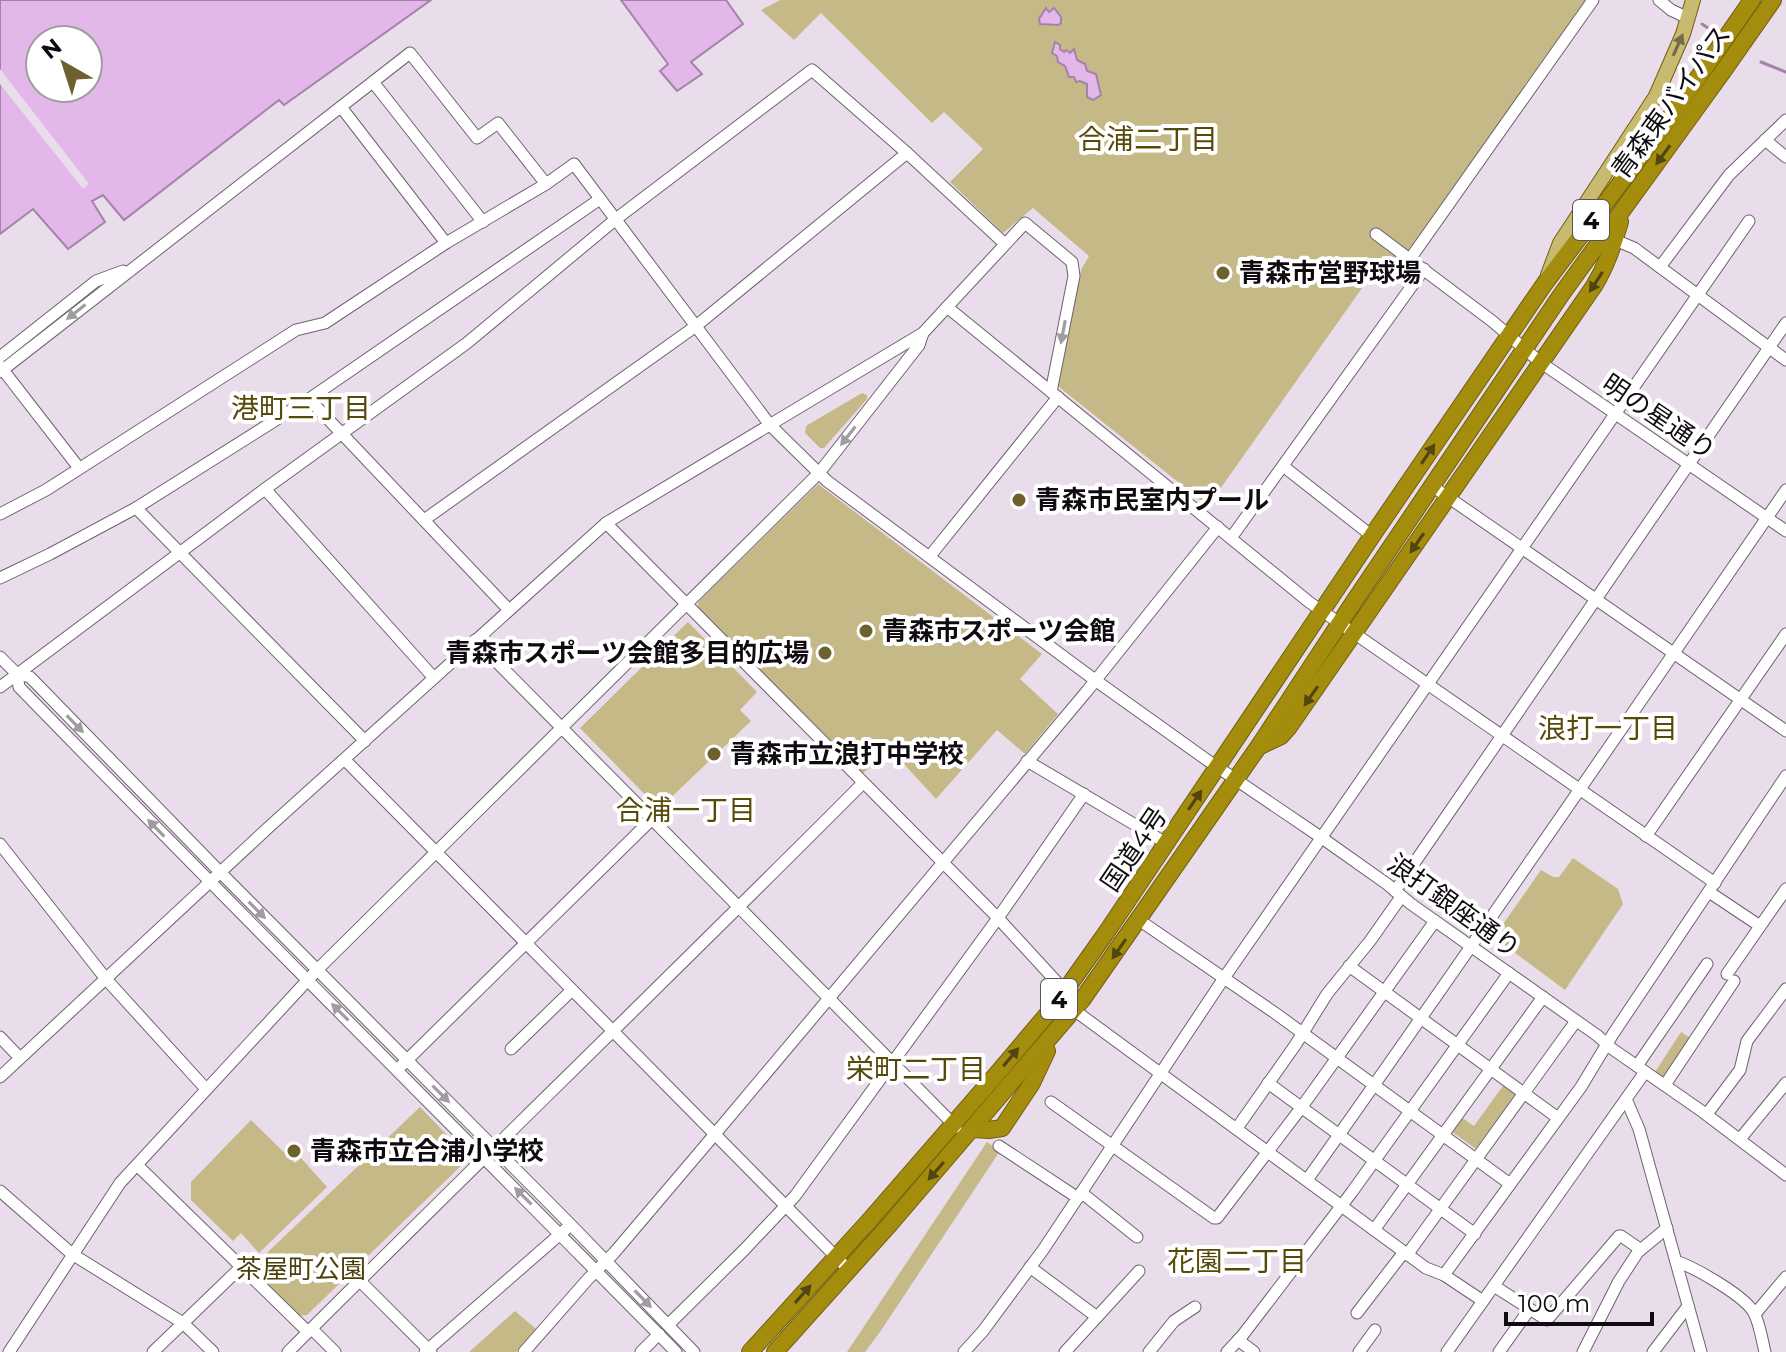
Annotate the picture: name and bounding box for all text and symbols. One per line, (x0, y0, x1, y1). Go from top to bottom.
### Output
street label: 青森東バイパス (1605, 19, 1737, 185)
north arrow (24, 24, 104, 104)
text: N (36, 33, 67, 65)
one-way arrow (1672, 33, 1685, 56)
district label: 合浦二丁目 (1078, 122, 1218, 156)
one-way arrow (1656, 144, 1671, 165)
road number: 4 (1573, 200, 1609, 240)
place label: 青森市営野球場 (1239, 257, 1421, 289)
marker: 青森市営野球場 (1214, 264, 1232, 282)
one-way arrow (1589, 272, 1604, 293)
one-way arrow (66, 304, 86, 320)
one-way arrow (1056, 319, 1069, 344)
street label: 明の星通り (1596, 367, 1722, 467)
district label: 港町三丁目 (231, 391, 371, 425)
one-way arrow (841, 425, 857, 446)
one-way arrow (1420, 443, 1435, 464)
place label: 青森市民室内プール (1035, 484, 1269, 516)
marker: 青森市民室内プール (1010, 491, 1028, 509)
one-way arrow (1410, 532, 1425, 553)
place label: 青森市スポーツ会館 (882, 615, 1115, 647)
marker: 青森市スポーツ会館 (857, 622, 875, 640)
place label: 青森市スポーツ会館多目的広場 (446, 637, 809, 669)
marker: 青森市スポーツ会館多目的広場 (816, 644, 834, 662)
one-way arrow (1304, 685, 1319, 706)
district label: 浪打一丁目 (1538, 711, 1678, 745)
one-way arrow (65, 714, 84, 733)
place label: 青森市立浪打中学校 (730, 738, 964, 770)
marker: 青森市立浪打中学校 (705, 745, 723, 763)
one-way arrow (1187, 789, 1202, 811)
district label: 合浦一丁目 (616, 793, 756, 827)
street label: 国道4号 (1094, 801, 1174, 897)
one-way arrow (148, 819, 166, 838)
street label: 浪打銀座通り (1381, 847, 1527, 965)
one-way arrow (247, 900, 266, 919)
one-way arrow (1111, 938, 1127, 959)
road number: 4 (1041, 979, 1077, 1019)
one-way arrow (331, 1002, 350, 1021)
one-way arrow (1002, 1047, 1019, 1067)
district label: 栄町二丁目 (846, 1052, 986, 1086)
one-way arrow (431, 1084, 449, 1103)
place label: 青森市立合浦小学校 (310, 1135, 544, 1167)
marker: 青森市立合浦小学校 (285, 1142, 303, 1160)
one-way arrow (928, 1161, 945, 1181)
one-way arrow (514, 1187, 533, 1206)
district label: 花園二丁目 (1167, 1244, 1307, 1278)
park label: 茶屋町公園 (236, 1253, 366, 1285)
scale bar (1506, 1276, 1652, 1326)
one-way arrow (793, 1285, 811, 1304)
one-way arrow (633, 1289, 651, 1308)
text: 100 m (1518, 1289, 1590, 1318)

